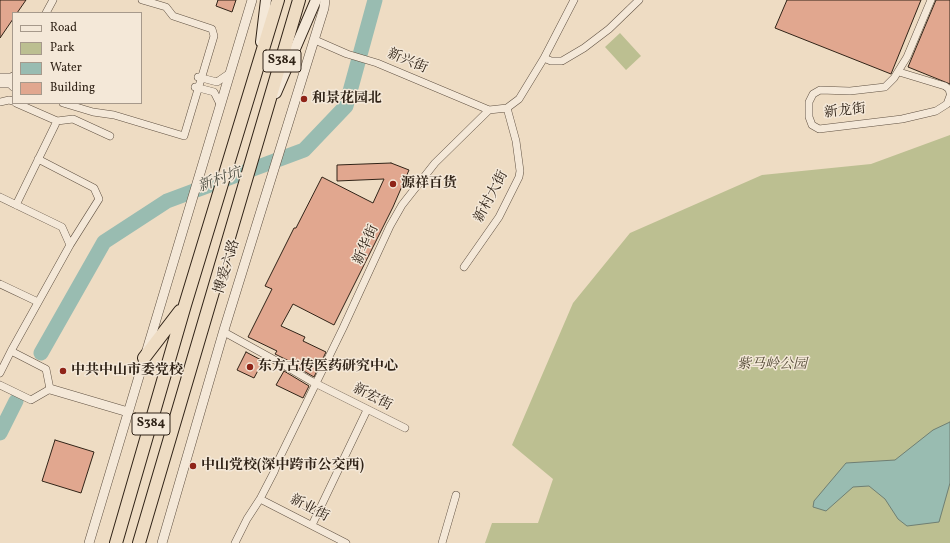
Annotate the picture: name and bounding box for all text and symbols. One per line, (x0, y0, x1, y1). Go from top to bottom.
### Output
legend (12, 12, 142, 104)
text: Road (50, 20, 77, 36)
text: Park (50, 40, 75, 56)
street label: 新兴街 (384, 46, 430, 78)
road number: S384 (263, 50, 301, 72)
text: Water (50, 60, 82, 76)
text: Building (50, 80, 95, 96)
place label: 和景花园北 (312, 91, 382, 107)
marker: 和景花园北 (299, 94, 309, 104)
street label: 新龙街 (823, 101, 867, 123)
water label: 新村坑 (196, 165, 244, 197)
street label: 新村大街 (471, 168, 513, 226)
place label: 源祥百货 (401, 176, 457, 192)
marker: 源祥百货 (388, 179, 398, 189)
street label: 新华街 (351, 222, 383, 268)
street label: 博爱六路 (212, 238, 244, 296)
park label: 紫马岭公园 (737, 357, 807, 373)
place label: 东方古传医药研究中心 (258, 359, 398, 375)
marker: 东方古传医药研究中心 (245, 362, 255, 372)
place label: 中共中山市委党校 (71, 363, 183, 379)
marker: 中共中山市委党校 (58, 366, 68, 376)
street label: 新宏街 (349, 381, 395, 415)
road number: S384 (132, 413, 170, 435)
place label: 中山党校(深中跨市公交西) (201, 458, 364, 474)
marker: 中山党校(深中跨市公交西) (188, 461, 198, 471)
street label: 新业街 (286, 492, 332, 526)

